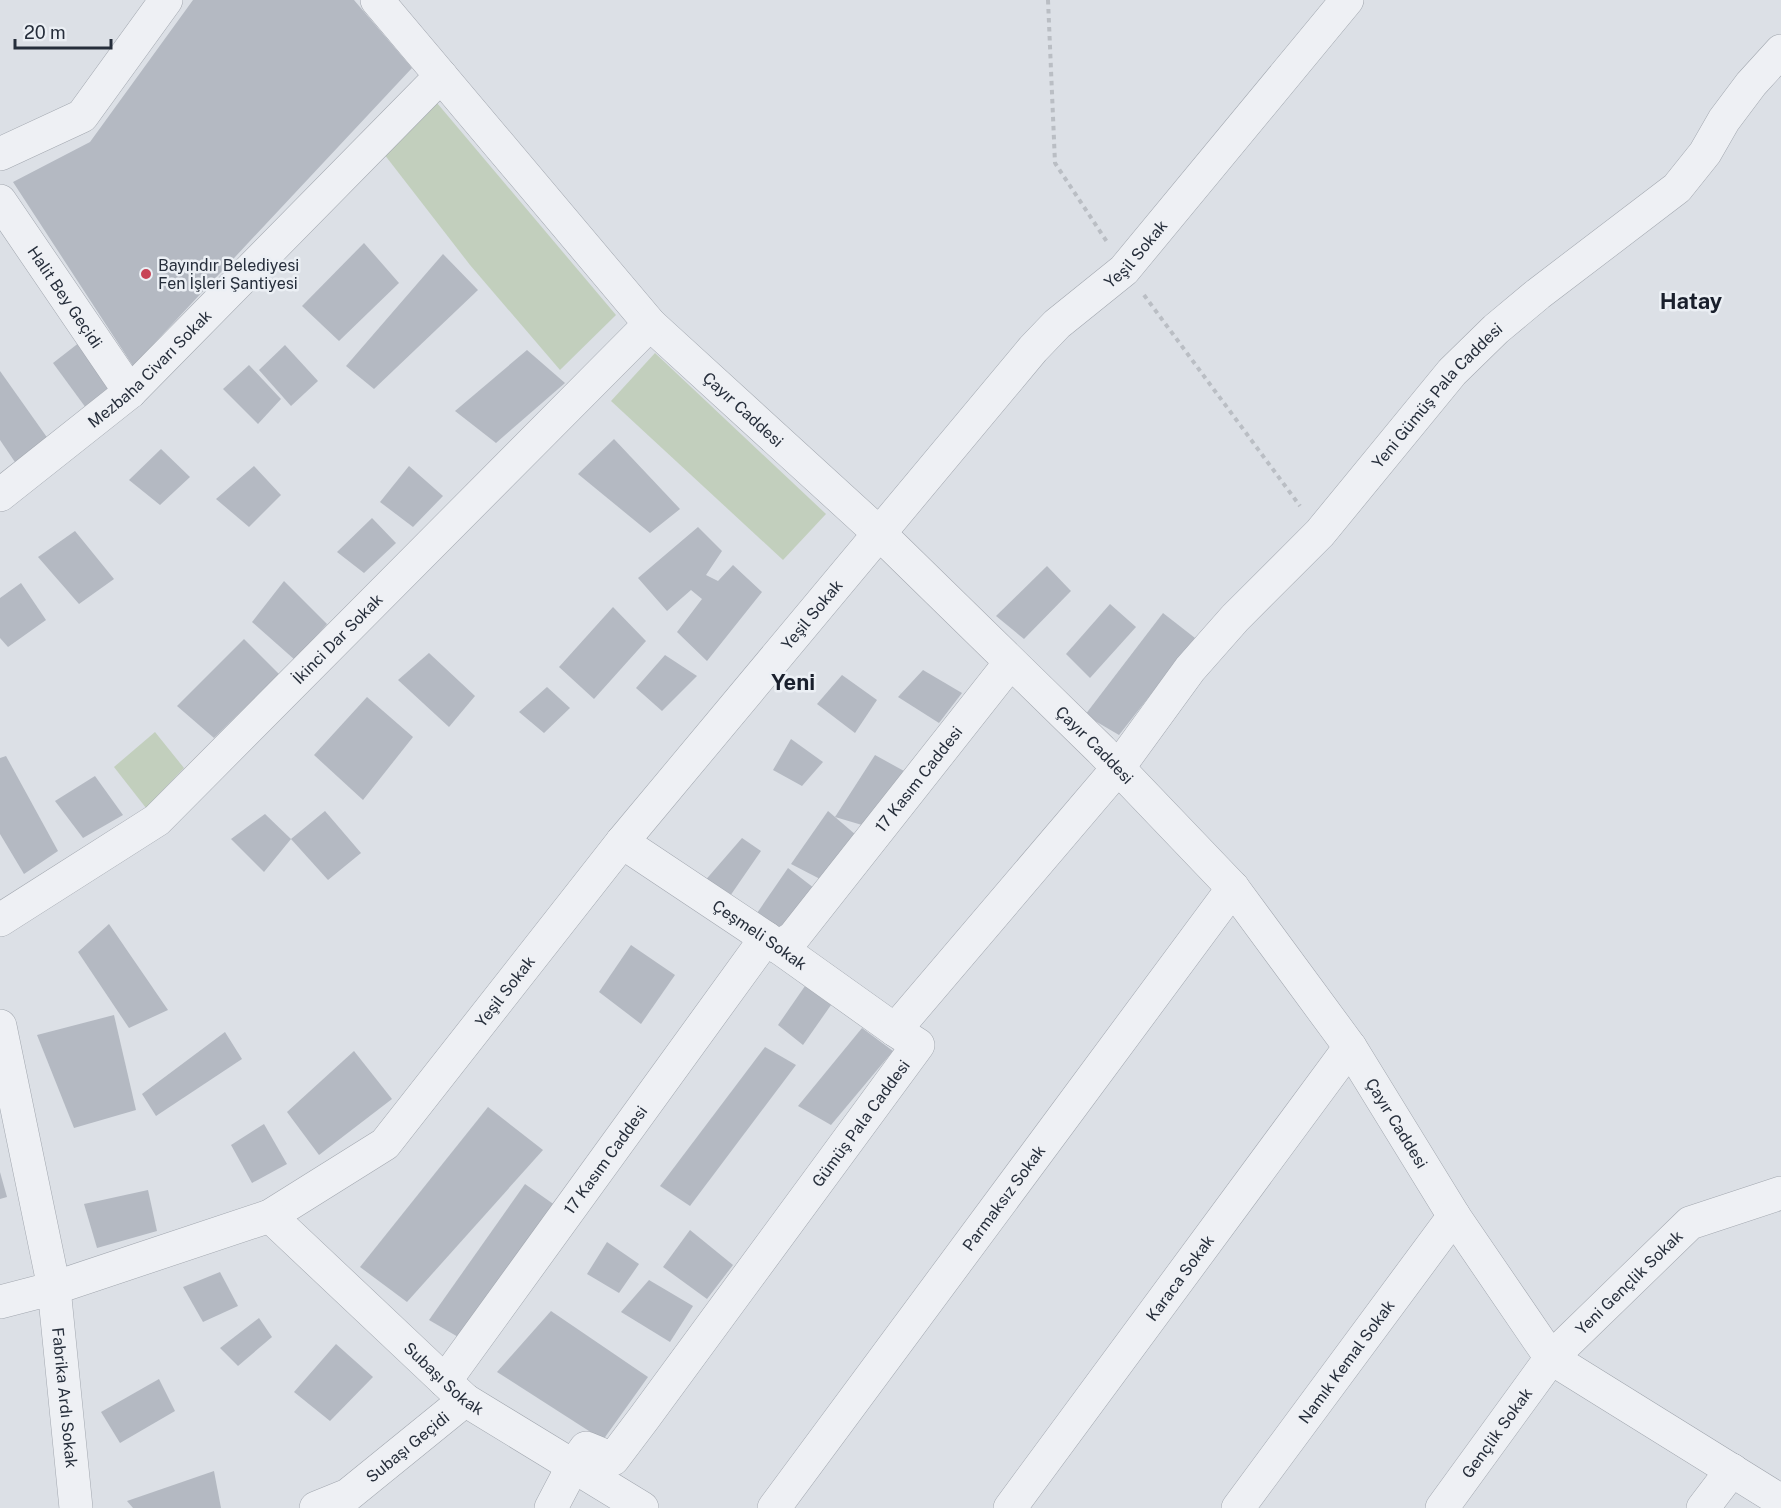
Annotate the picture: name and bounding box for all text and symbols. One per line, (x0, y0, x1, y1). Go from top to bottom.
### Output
scale bar (15, 12, 111, 50)
text: 20 m (24, 22, 66, 43)
street label: Yeşil Sokak (1100, 216, 1171, 292)
street label: Halit Bey Geçidi (24, 242, 107, 352)
place label: Bayındır Belediyesi Fen İşleri Şantiyesi (158, 256, 299, 293)
marker: Bayındır Belediyesi Fen İşleri Şantiyesi (139, 267, 153, 281)
district label: Hatay (1660, 288, 1723, 314)
street label: Mezbaha Civarı Sokak (84, 306, 215, 431)
street label: Yeni Gümüş Pala Caddesi (1368, 319, 1506, 472)
street label: Çayır Caddesi (699, 368, 787, 451)
street label: Yeşil Sokak (777, 576, 846, 653)
street label: İkinci Dar Sokak (288, 589, 386, 688)
district label: Yeni (771, 669, 815, 695)
street label: Çayır Caddesi (1052, 702, 1138, 788)
street label: 17 Kasım Caddesi (871, 722, 966, 836)
street label: Çeşmeli Sokak (709, 896, 811, 974)
street label: Yeşil Sokak (471, 952, 539, 1031)
street label: Gümüş Pala Caddesi (808, 1056, 913, 1190)
street label: Çayır Caddesi (1362, 1075, 1432, 1172)
street label: 17 Kasım Caddesi (560, 1102, 651, 1218)
street label: Parmaksız Sokak (958, 1141, 1049, 1254)
street label: Yeni Gençlik Sokak (1571, 1226, 1686, 1339)
street label: Karaca Sokak (1142, 1231, 1218, 1325)
street label: Namık Kemal Sokak (1294, 1296, 1398, 1427)
street label: Fabrika Ardı Sokak (48, 1327, 81, 1469)
street label: Subaşı Sokak (400, 1338, 487, 1419)
street label: Gençlik Sokak (1458, 1384, 1536, 1482)
street label: Subaşı Geçidi (362, 1407, 453, 1486)

